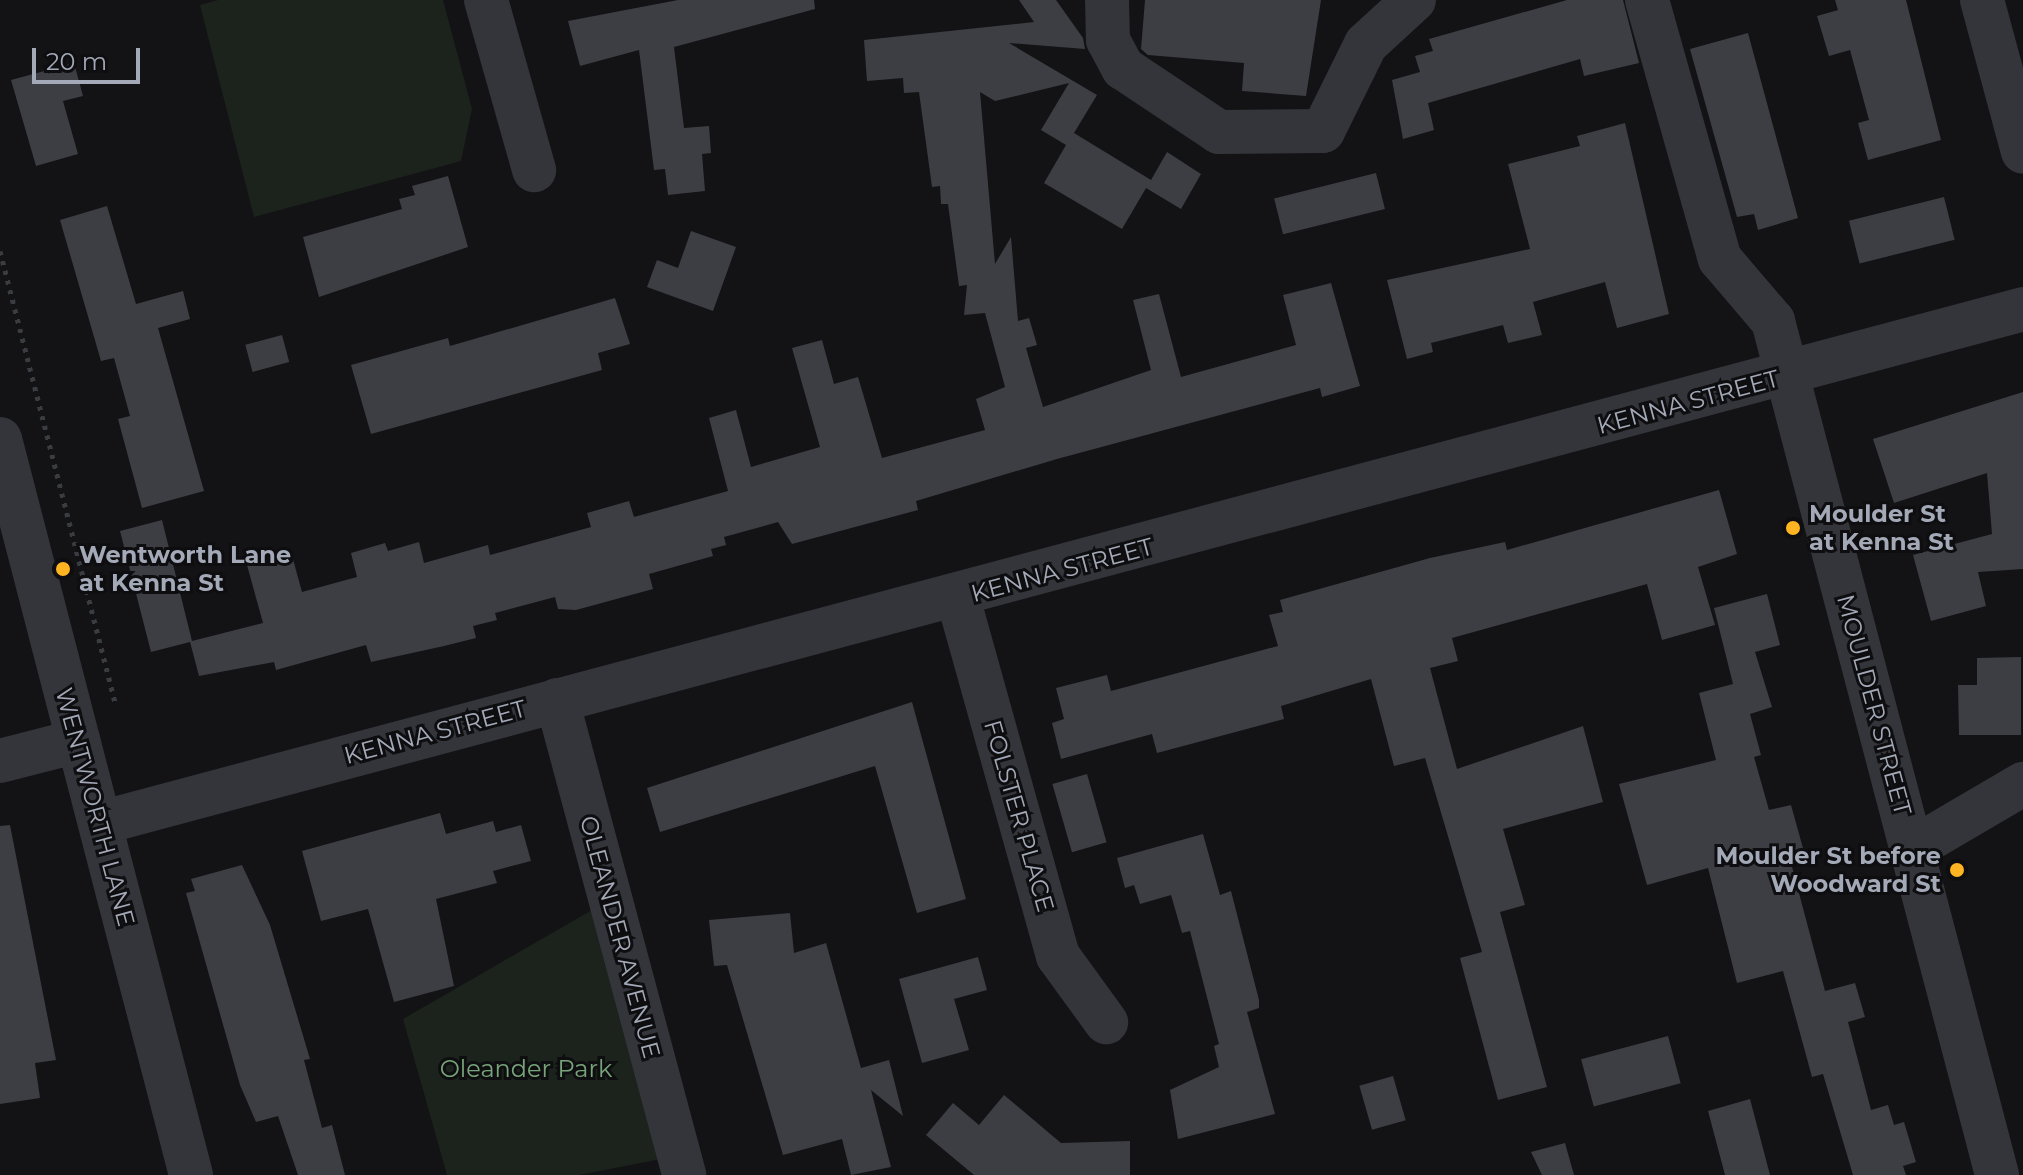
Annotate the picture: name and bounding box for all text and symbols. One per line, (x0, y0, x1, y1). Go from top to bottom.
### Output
scale bar (36, 32, 144, 82)
text: 20 m (46, 47, 107, 76)
street label: KENNA STREET (1594, 364, 1782, 440)
place label: Moulder St at Kenna St (1809, 500, 1954, 556)
marker: Moulder St at Kenna St (1784, 519, 1802, 537)
street label: KENNA STREET (968, 532, 1156, 608)
place label: Wentworth Lane at Kenna St (79, 541, 291, 597)
marker: Wentworth Lane at Kenna St (54, 560, 72, 578)
street label: MOULDER STREET (1831, 592, 1917, 818)
street label: WENTWORTH LANE (49, 685, 141, 929)
street label: KENNA STREET (341, 694, 529, 770)
street label: FOLSTER PLACE (978, 717, 1060, 915)
street label: OLEANDER AVENUE (574, 813, 666, 1061)
place label: Moulder St before Woodward St (1715, 842, 1941, 898)
marker: Moulder St before Woodward St (1948, 861, 1966, 879)
park label: Oleander Park (440, 1055, 612, 1083)

